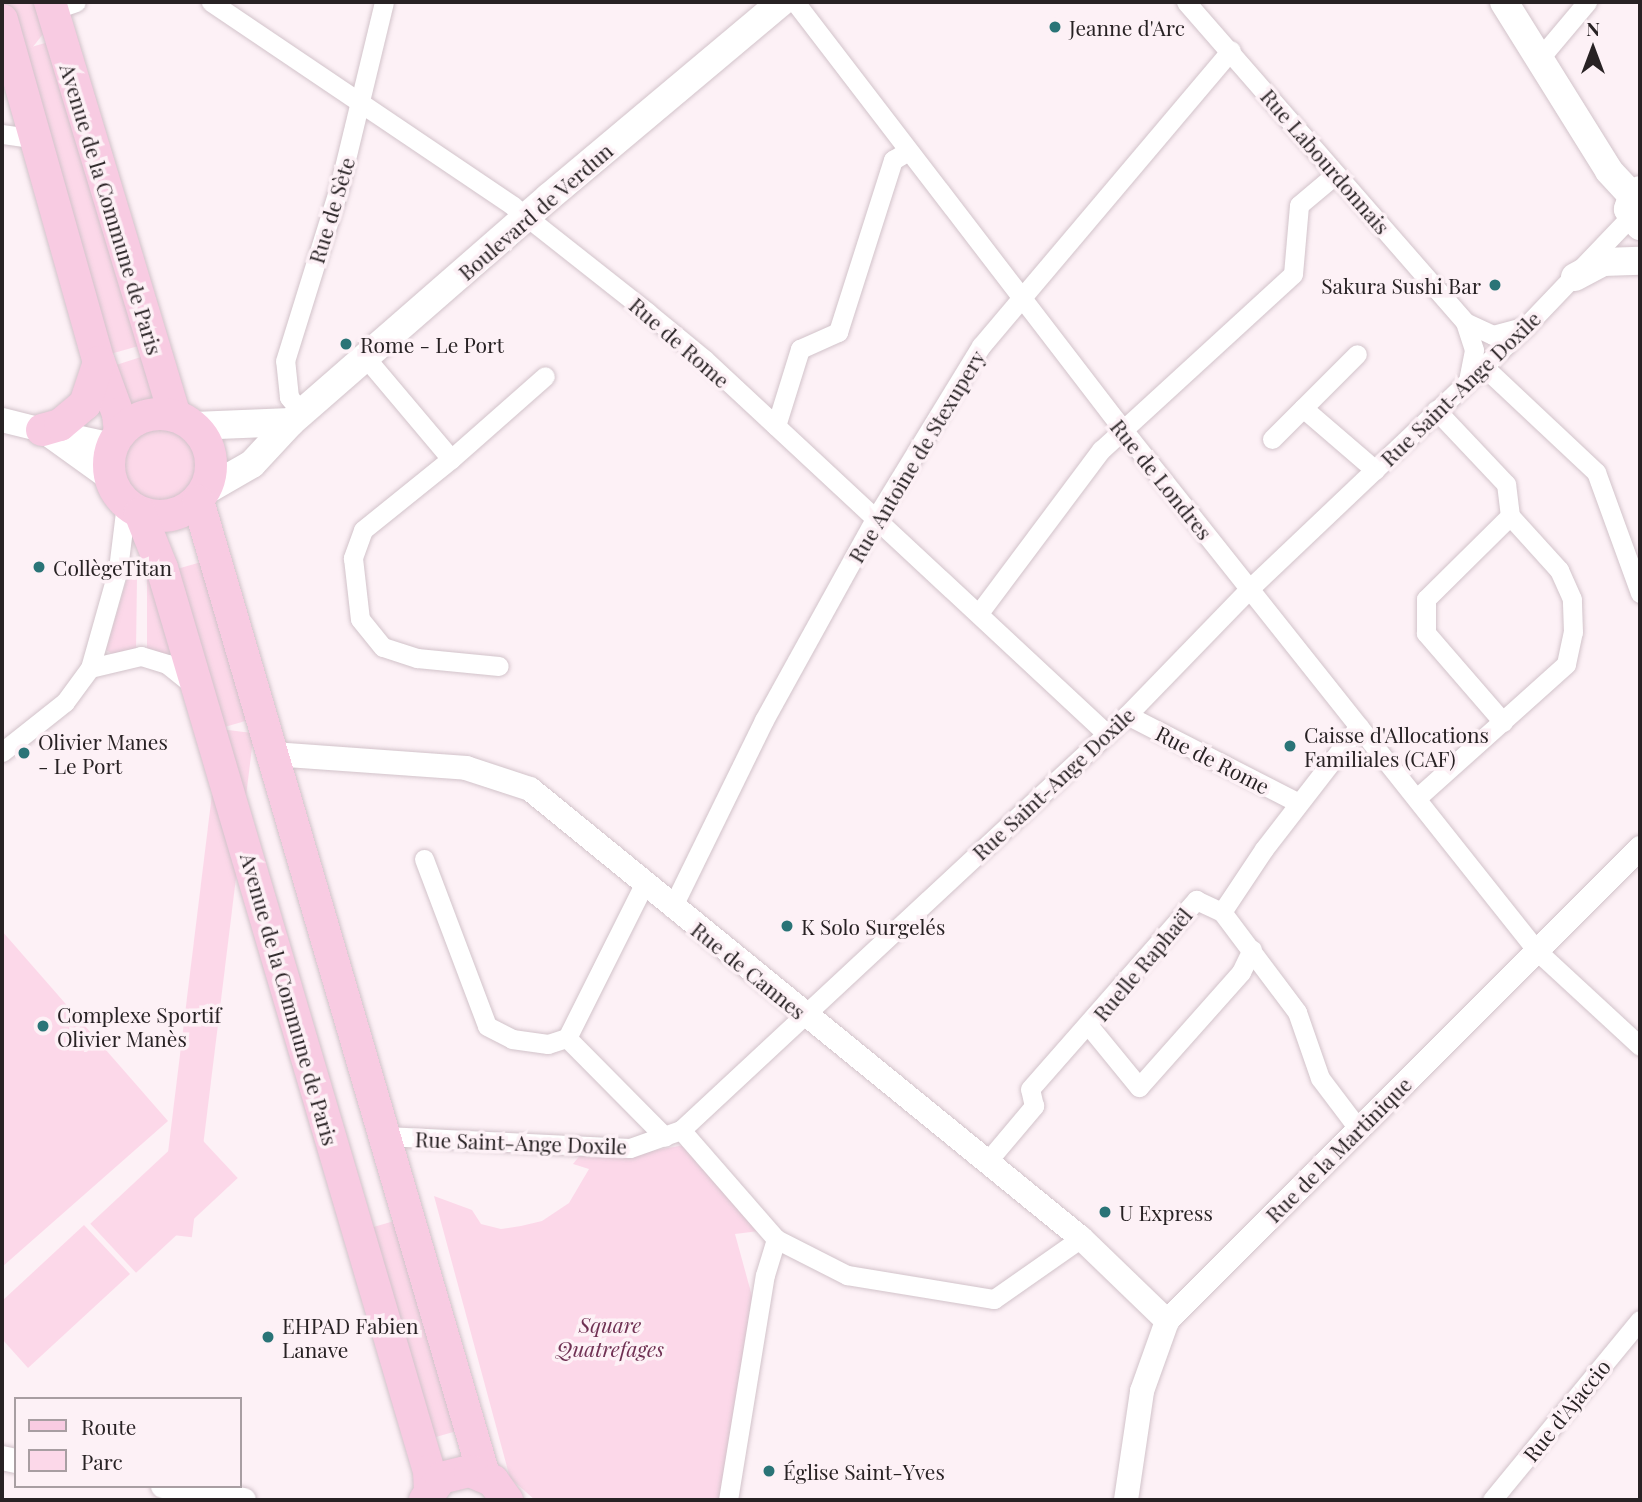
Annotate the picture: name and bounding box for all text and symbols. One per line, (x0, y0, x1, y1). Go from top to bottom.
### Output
place label: Jeanne d'Arc (1069, 14, 1185, 40)
north arrow (1558, 14, 1628, 84)
text: N (1586, 15, 1600, 41)
marker: Jeanne d'Arc (1047, 19, 1063, 35)
street label: Avenue de la Commune de Paris (56, 60, 168, 358)
street label: Rue Labourdonnais (1256, 83, 1396, 239)
street label: Boulevard de Verdun (453, 137, 617, 285)
street label: Rue de Sète (303, 154, 359, 266)
place label: Sakura Sushi Bar (1321, 272, 1481, 298)
marker: Sakura Sushi Bar (1487, 277, 1503, 293)
street label: Rue de Rome (625, 292, 735, 392)
street label: Rue Saint-Ange Doxile (1375, 305, 1545, 471)
place label: Rome - Le Port (360, 331, 504, 357)
marker: Rome - Le Port (338, 336, 354, 352)
street label: Rue Antoine de Stexupery (842, 345, 990, 567)
street label: Rue de Londres (1106, 414, 1218, 544)
place label: CollègeTitan (53, 554, 172, 580)
marker: CollègeTitan (31, 559, 47, 575)
street label: Rue Saint-Ange Doxile (967, 701, 1139, 865)
street label: Rue de Rome (1152, 720, 1274, 798)
place label: Caisse d'Allocations Familiales (CAF) (1304, 721, 1489, 771)
place label: Olivier Manes - Le Port (38, 728, 168, 778)
marker: Caisse d'Allocations Familiales (CAF) (1282, 738, 1298, 754)
marker: Olivier Manes - Le Port (16, 745, 32, 761)
street label: Avenue de la Commune de Paris (236, 850, 344, 1148)
street label: Ruelle Raphaël (1087, 902, 1197, 1026)
place label: K Solo Surgelés (801, 913, 945, 939)
street label: Rue de Cannes (687, 916, 811, 1024)
marker: K Solo Surgelés (779, 918, 795, 934)
place label: Complexe Sportif Olivier Manès (57, 1001, 221, 1051)
marker: Complexe Sportif Olivier Manès (35, 1018, 51, 1034)
street label: Rue de la Martinique (1260, 1071, 1416, 1227)
street label: Rue Saint-Ange Doxile (415, 1126, 627, 1158)
place label: U Express (1119, 1199, 1213, 1225)
marker: U Express (1097, 1204, 1113, 1220)
park label: Square Quatrefages (556, 1311, 664, 1361)
place label: EHPAD Fabien Lanave (282, 1312, 419, 1362)
marker: EHPAD Fabien Lanave (260, 1329, 276, 1345)
street label: Rue d'Ajaccio (1517, 1354, 1615, 1466)
legend (14, 1397, 242, 1488)
text: Route (81, 1412, 136, 1440)
text: Parc (81, 1447, 123, 1475)
place label: Église Saint-Yves (783, 1458, 945, 1484)
marker: Église Saint-Yves (761, 1463, 777, 1479)

